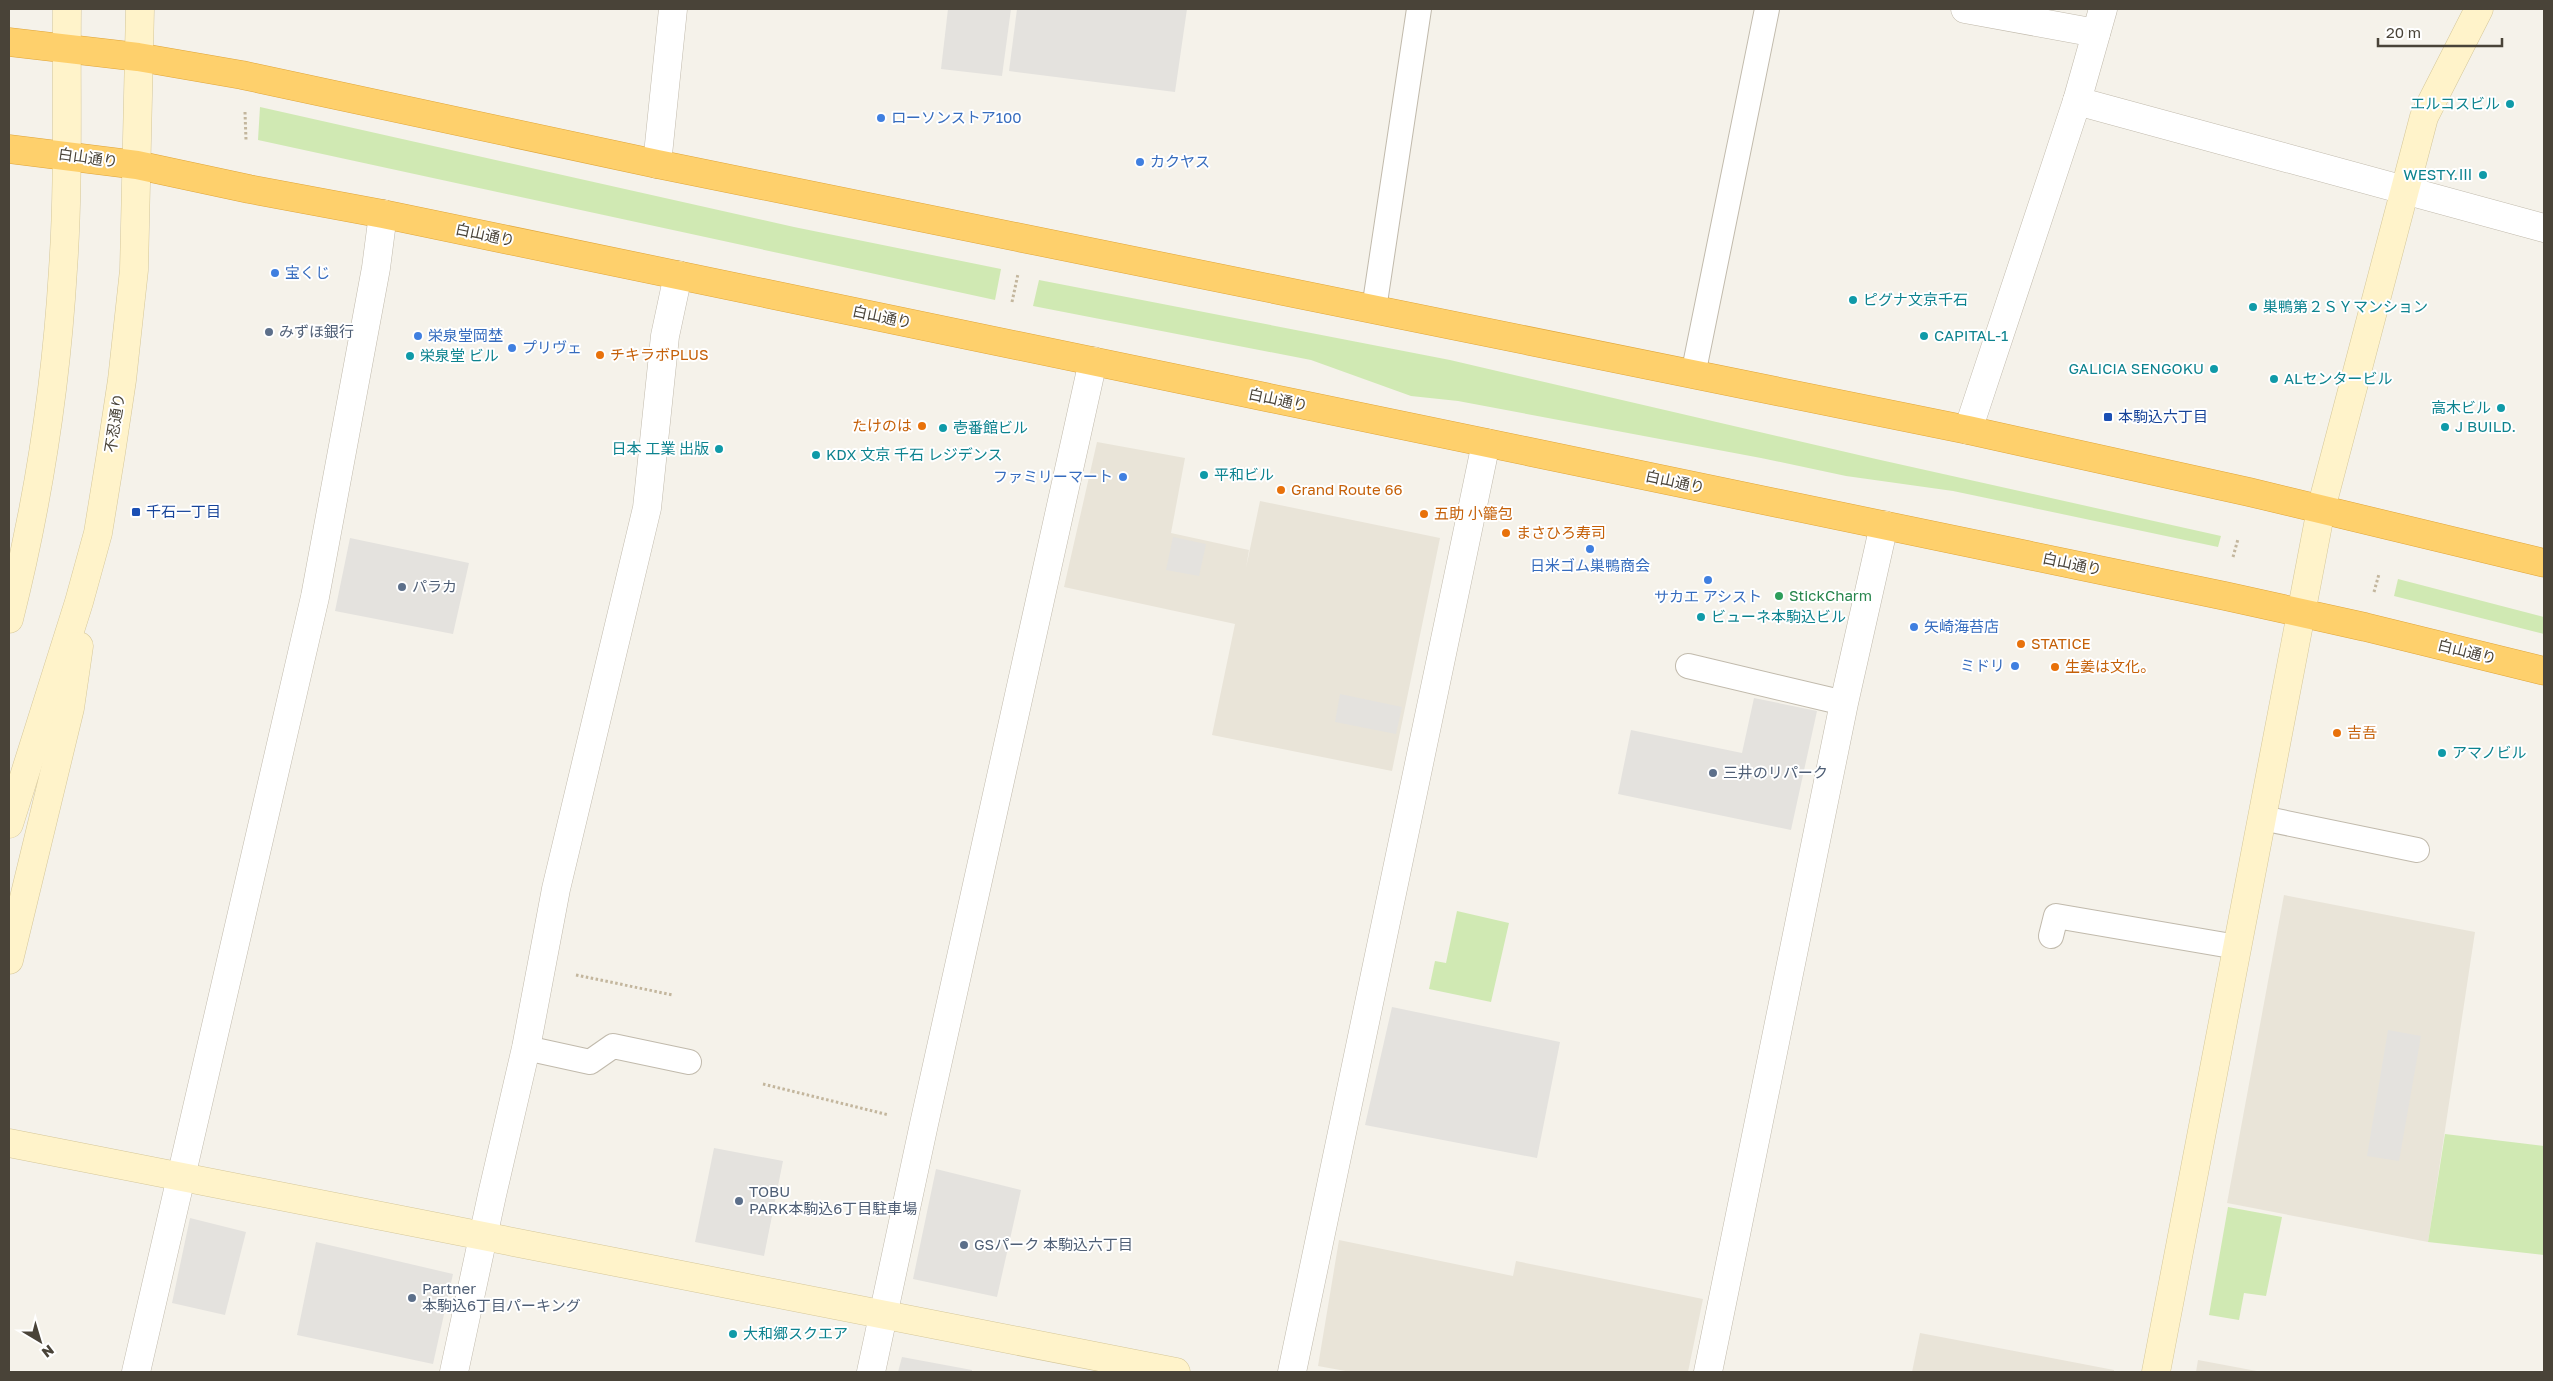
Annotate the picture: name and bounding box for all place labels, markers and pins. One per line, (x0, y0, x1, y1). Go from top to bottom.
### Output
place label: エルコスビル (2410, 94, 2500, 112)
marker: エルコスビル (2504, 98, 2516, 110)
place label: ローソンストア100 (891, 108, 1022, 126)
marker: ローソンストア100 (875, 112, 887, 124)
place label: カクヤス (1150, 152, 1210, 170)
marker: カクヤス (1134, 156, 1146, 168)
place label: WESTY.Ⅲ (2403, 165, 2473, 183)
marker: WESTY.Ⅲ (2477, 169, 2489, 181)
place label: 宝くじ (285, 263, 330, 281)
marker: 宝くじ (269, 267, 281, 279)
place label: ピグナ文京千石 (1863, 290, 1968, 308)
marker: ピグナ文京千石 (1847, 294, 1859, 306)
place label: 巣鴨第２ＳＹマンション (2263, 297, 2428, 315)
marker: 巣鴨第２ＳＹマンション (2247, 301, 2259, 313)
place label: みずほ銀行 (279, 322, 354, 340)
marker: みずほ銀行 (263, 326, 275, 338)
place label: 栄泉堂岡埜 (428, 326, 503, 344)
place label: CAPITAL-1 (1934, 326, 2008, 344)
marker: 栄泉堂岡埜 (412, 330, 424, 342)
marker: CAPITAL-1 (1918, 330, 1930, 342)
place label: プリヴェ (522, 338, 582, 356)
marker: プリヴェ (506, 342, 518, 354)
place label: チキラボPLUS (610, 345, 708, 363)
place label: 栄泉堂 ビル (420, 346, 499, 364)
marker: チキラボPLUS (594, 349, 606, 361)
marker: 栄泉堂 ビル (404, 350, 416, 362)
place label: GALICIA SENGOKU (2069, 359, 2204, 377)
marker: GALICIA SENGOKU (2208, 363, 2220, 375)
place label: ALセンタービル (2284, 369, 2393, 387)
marker: ALセンタービル (2268, 373, 2280, 385)
place label: 高木ビル (2431, 398, 2491, 416)
marker: 高木ビル (2495, 402, 2507, 414)
place label: 本駒込六丁目 (2118, 407, 2208, 425)
marker: 本駒込六丁目 (2102, 411, 2114, 423)
place label: たけのは (852, 416, 912, 434)
place label: J BUILD. (2455, 417, 2516, 435)
place label: 壱番館ビル (953, 418, 1028, 436)
marker: たけのは (916, 420, 928, 432)
marker: J BUILD. (2439, 421, 2451, 433)
marker: 壱番館ビル (937, 422, 949, 434)
place label: 日本 工業 出版 (611, 439, 709, 457)
marker: 日本 工業 出版 (713, 443, 725, 455)
place label: KDX 文京 千石 レジデンス (826, 445, 1002, 463)
marker: KDX 文京 千石 レジデンス (810, 449, 822, 461)
place label: 平和ビル (1214, 465, 1274, 483)
place label: ファミリーマート (993, 467, 1113, 485)
marker: 平和ビル (1198, 469, 1210, 481)
marker: ファミリーマート (1117, 471, 1129, 483)
place label: Grand Route 66 (1291, 480, 1403, 498)
marker: Grand Route 66 (1275, 484, 1287, 496)
place label: 千石一丁目 (146, 502, 221, 520)
place label: 五助 小籠包 (1434, 504, 1513, 522)
marker: 千石一丁目 (130, 506, 142, 518)
marker: 五助 小籠包 (1418, 508, 1430, 520)
place label: まさひろ寿司 (1516, 523, 1606, 541)
marker: まさひろ寿司 (1500, 527, 1512, 539)
marker: 日米ゴム巣鴨商会 (1584, 543, 1596, 555)
place label: 日米ゴム巣鴨商会 (1530, 556, 1650, 574)
marker: サカエ アシスト (1702, 574, 1714, 586)
place label: パラカ (412, 577, 457, 595)
marker: パラカ (396, 581, 408, 593)
place label: StickCharm (1789, 586, 1872, 604)
place label: サカエ アシスト (1654, 587, 1762, 605)
marker: StickCharm (1773, 590, 1785, 602)
place label: ビューネ本駒込ビル (1711, 607, 1846, 625)
marker: ビューネ本駒込ビル (1695, 611, 1707, 623)
place label: 矢崎海苔店 (1924, 617, 1999, 635)
marker: 矢崎海苔店 (1908, 621, 1920, 633)
place label: STATICE (2031, 634, 2091, 652)
marker: STATICE (2015, 638, 2027, 650)
place label: ミドリ (1960, 656, 2005, 674)
place label: 生姜は文化。 (2065, 657, 2155, 675)
marker: ミドリ (2009, 660, 2021, 672)
marker: 生姜は文化。 (2049, 661, 2061, 673)
place label: 吉吾 (2347, 723, 2377, 741)
marker: 吉吾 (2331, 727, 2343, 739)
place label: アマノビル (2452, 743, 2527, 761)
marker: アマノビル (2436, 747, 2448, 759)
place label: 三井のリパーク (1723, 763, 1828, 781)
marker: 三井のリパーク (1707, 767, 1719, 779)
place label: TOBU PARK本駒込6丁目駐車場 (749, 1182, 917, 1217)
marker: TOBU PARK本駒込6丁目駐車場 (733, 1195, 745, 1207)
place label: GSパーク 本駒込六丁目 (974, 1235, 1133, 1253)
marker: GSパーク 本駒込六丁目 (958, 1239, 970, 1251)
place label: Partner 本駒込6丁目パーキング (422, 1279, 581, 1314)
marker: Partner 本駒込6丁目パーキング (406, 1292, 418, 1304)
place label: 大和郷スクエア (743, 1324, 848, 1342)
marker: 大和郷スクエア (727, 1328, 739, 1340)

